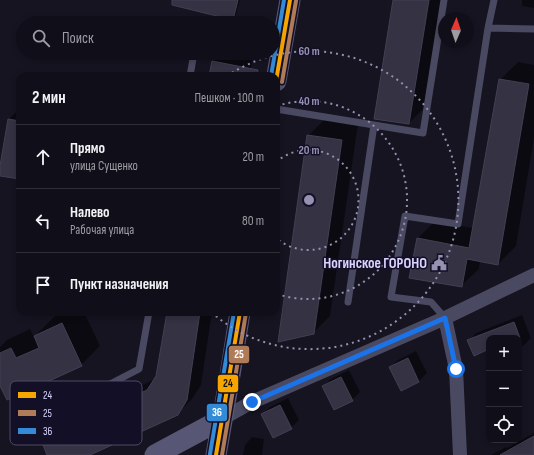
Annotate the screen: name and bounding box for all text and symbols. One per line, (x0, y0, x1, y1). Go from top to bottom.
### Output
north arrow (438, 12, 474, 48)
search box (16, 16, 280, 60)
icon: search (30, 27, 52, 49)
text: Поиск (62, 29, 94, 48)
text: 60 m (298, 44, 320, 59)
text: 2 мин (32, 88, 66, 108)
text: Пешком · 100 m (195, 90, 264, 106)
text: 40 m (298, 94, 320, 109)
text: Прямо (70, 139, 105, 158)
text: 20 m (299, 143, 319, 158)
icon: ahead (32, 146, 54, 168)
text: 20 m (242, 149, 264, 165)
text: улица Сущенко (70, 158, 138, 174)
centre of rings (302, 193, 316, 207)
text: Налево (70, 203, 110, 222)
icon: left (32, 210, 54, 232)
text: 80 m (242, 213, 264, 229)
text: Рабочая улица (70, 222, 134, 238)
place label: Ногинское ГОРОНО (323, 254, 427, 273)
public building icon: Ногинское ГОРОНО (430, 254, 448, 272)
icon: arrive (32, 274, 54, 296)
text: Пункт назначения (70, 275, 168, 294)
map controls (486, 335, 522, 443)
button: + (486, 335, 522, 371)
line badge: 25 (228, 345, 250, 364)
text: 25 (234, 348, 244, 361)
route start (447, 360, 465, 378)
button: − (486, 371, 522, 407)
line badge: 24 (217, 374, 239, 393)
text: 24 (223, 377, 233, 390)
legend (10, 381, 142, 445)
text: 24 (43, 389, 52, 402)
route end (243, 393, 261, 411)
line badge: 36 (206, 403, 228, 422)
text: 36 (212, 406, 222, 419)
text: 25 (43, 407, 52, 420)
button: locate (486, 407, 522, 443)
text: 36 (43, 425, 53, 438)

